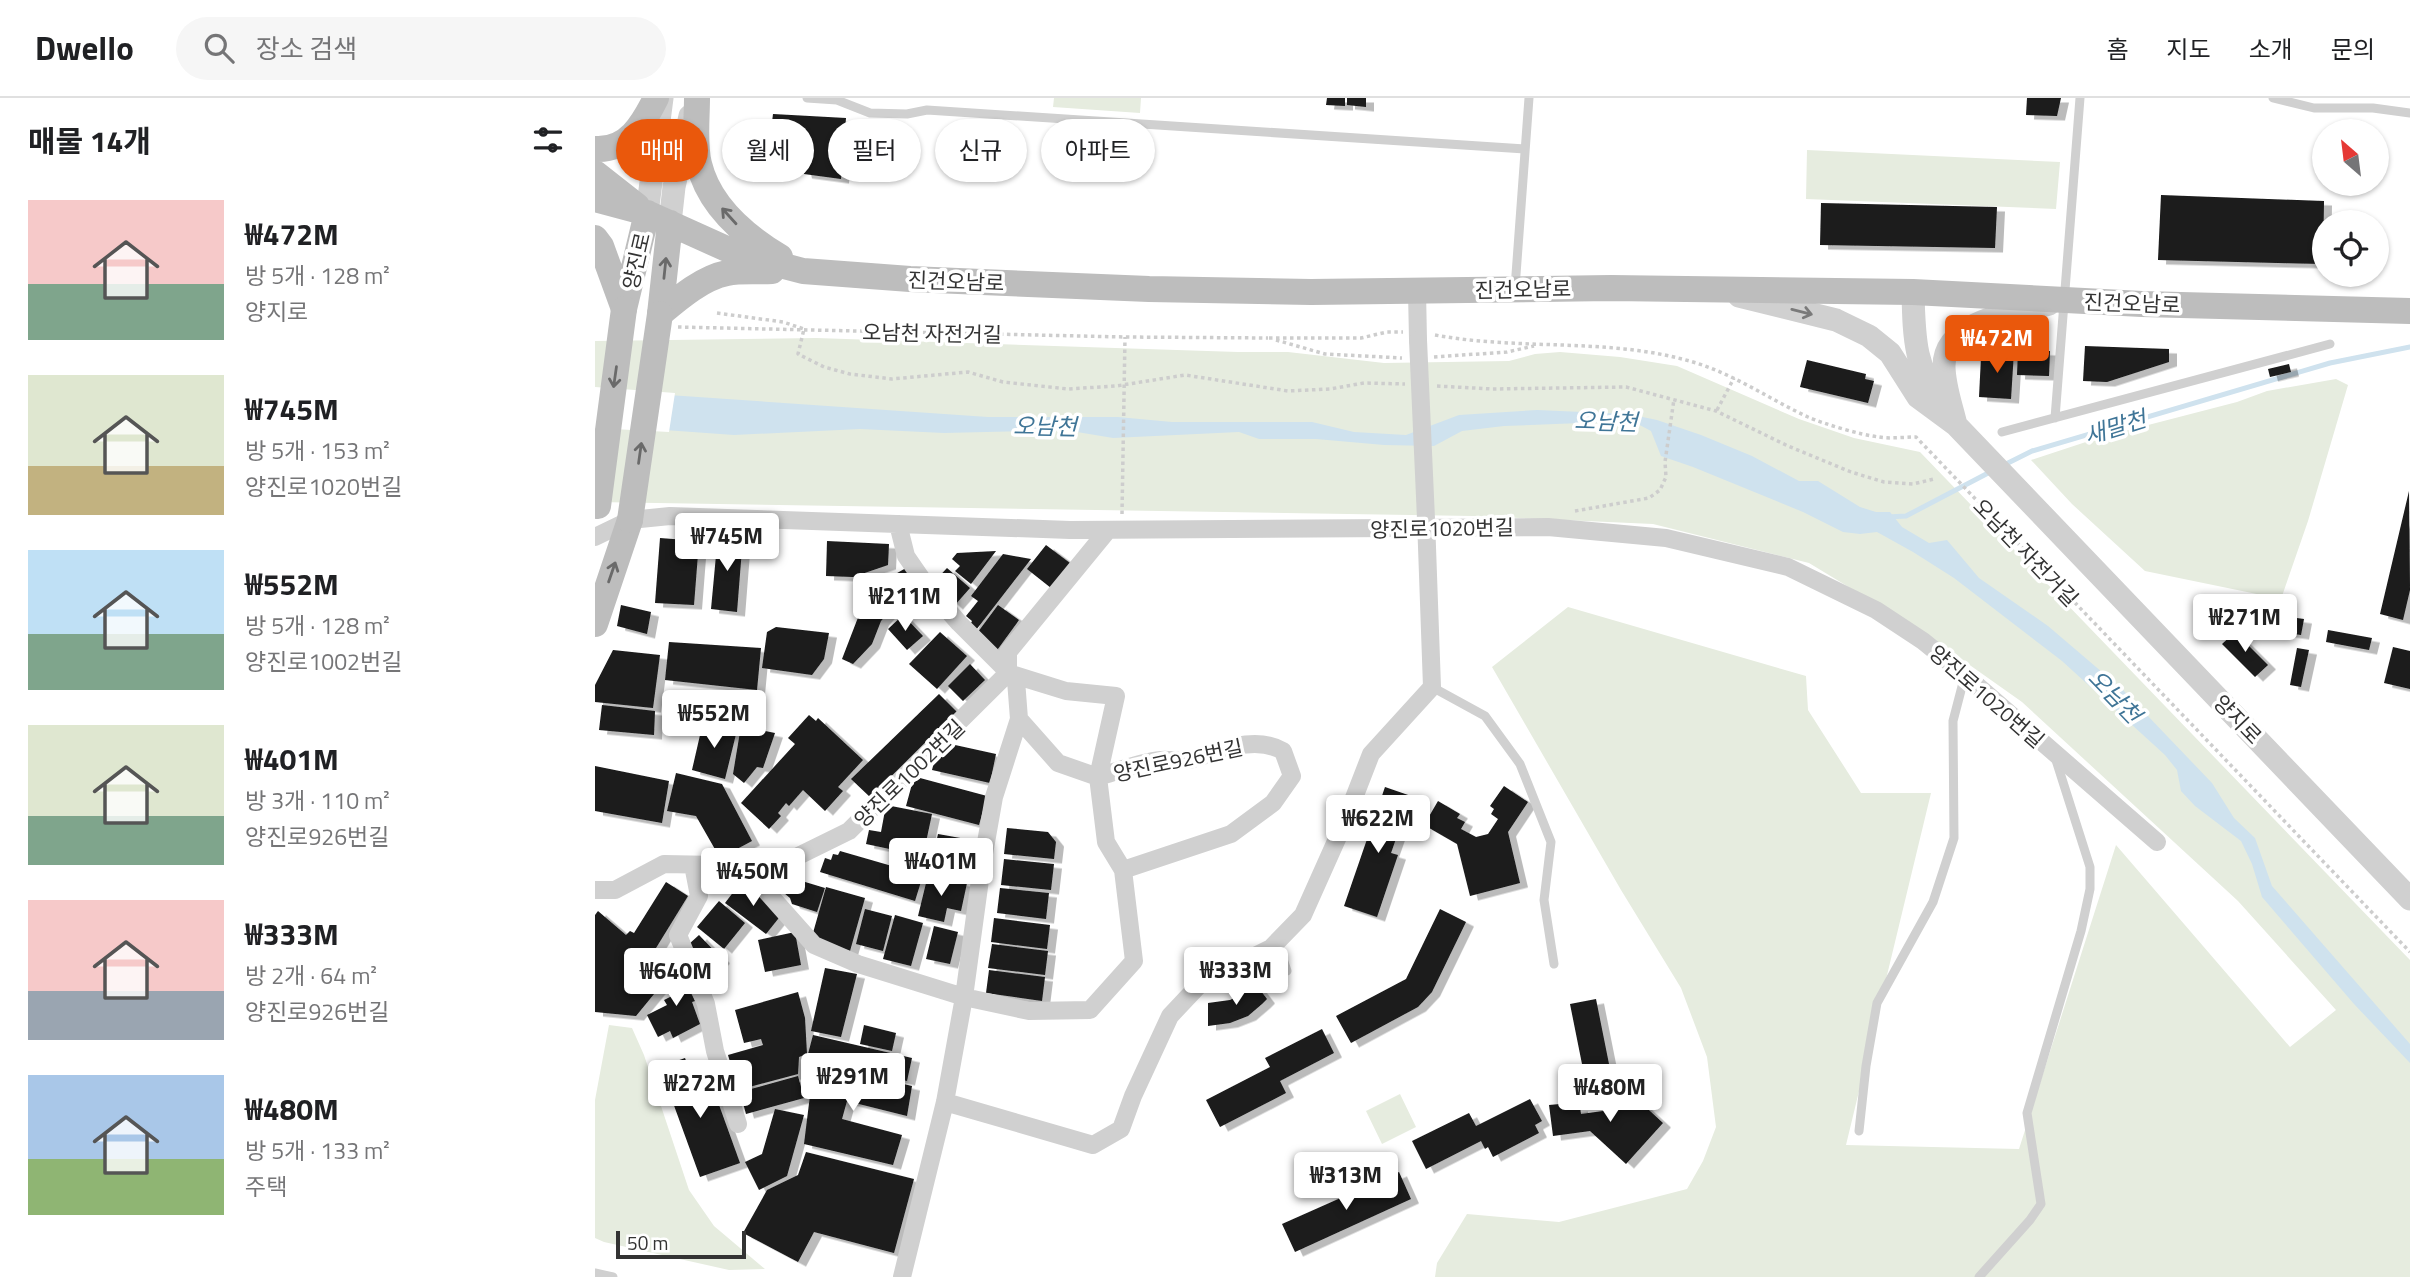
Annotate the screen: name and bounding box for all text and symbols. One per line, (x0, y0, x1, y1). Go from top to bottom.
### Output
search box (176, 17, 666, 80)
text: Dwello (35, 23, 134, 73)
icon: search (200, 29, 238, 67)
text: 장소 검색 (256, 29, 357, 68)
text: 홈 (2106, 31, 2128, 67)
text: 지도 (2166, 31, 2211, 67)
text: 소개 (2249, 31, 2293, 67)
text: 문의 (2331, 31, 2375, 67)
text: 매물 14개 (28, 118, 151, 164)
chip: 매매 (616, 119, 708, 182)
chip: 월세 (722, 119, 814, 182)
chip: 필터 (828, 119, 921, 182)
chip: 신규 (935, 119, 1027, 182)
chip: 아파트 (1041, 119, 1155, 182)
north arrow (2312, 119, 2389, 196)
map controls (2312, 119, 2389, 287)
icon: filters (529, 121, 567, 159)
one-way arrow (721, 207, 737, 225)
button: locate (2312, 210, 2389, 287)
text: ₩472M (245, 211, 339, 257)
icon: home (84, 228, 168, 312)
street label: 양진로 (614, 229, 658, 293)
text: 방 5개 · 128 m² (245, 258, 390, 293)
one-way arrow (659, 258, 672, 280)
street label: 진건오남로 (907, 263, 1005, 299)
street label: 진건오남로 (1474, 272, 1572, 306)
street label: 진건오남로 (2083, 285, 2181, 321)
text: 양지로 (245, 294, 308, 329)
one-way arrow (1790, 306, 1813, 319)
street label: 오남천 자전거길 (862, 316, 1002, 350)
pin: ₩472M (1948, 316, 2046, 375)
text: ₩472M (1961, 320, 2033, 355)
one-way arrow (609, 365, 622, 388)
text: ₩745M (245, 386, 339, 432)
water label: 새말천 (2080, 400, 2153, 453)
water label: 오남천 (1574, 402, 1641, 440)
icon: home (84, 403, 168, 487)
water label: 오남천 (1013, 408, 1080, 444)
text: 방 5개 · 153 m² (245, 433, 390, 468)
one-way arrow (634, 442, 647, 465)
text: 양진로1020번길 (245, 469, 402, 504)
street label: 오남천 자전거길 (1966, 491, 2086, 613)
street label: 양진로1020번길 (1370, 511, 1514, 545)
pin: ₩745M (678, 514, 776, 573)
text: ₩745M (691, 518, 763, 553)
text: ₩552M (245, 561, 339, 607)
one-way arrow (606, 561, 619, 583)
pin: ₩211M (856, 574, 954, 633)
icon: home (84, 578, 168, 662)
text: ₩211M (869, 578, 941, 613)
pin: ₩271M (2196, 594, 2294, 654)
text: ₩271M (2209, 599, 2281, 634)
text: 방 5개 · 128 m² (245, 608, 390, 643)
street label: 양진로1020번길 (1922, 637, 2052, 755)
text: 양진로1002번길 (245, 644, 402, 679)
water label: 오남천 (2080, 661, 2152, 733)
street label: 양지로 (2206, 687, 2270, 751)
pin: ₩552M (665, 690, 763, 750)
text: ₩552M (678, 695, 750, 730)
street label: 양진로1002번길 (846, 712, 972, 834)
street label: 양진로926번길 (1110, 731, 1246, 789)
text: ₩401M (245, 736, 339, 782)
icon: home (84, 753, 168, 837)
text: 방 3개 · 110 m² (245, 783, 390, 818)
pin: ₩622M (1329, 796, 1427, 855)
text: ₩622M (1342, 800, 1414, 835)
text: 양진로926번길 (245, 819, 389, 854)
pin: ₩401M (892, 838, 990, 898)
text: ₩401M (905, 843, 977, 878)
pin: ₩450M (704, 848, 802, 908)
text: ₩450M (717, 853, 789, 888)
text: ₩333M (245, 911, 339, 957)
icon: home (84, 928, 168, 1012)
pin: ₩640M (627, 948, 725, 1008)
pin: ₩333M (1187, 948, 1285, 1007)
text: ₩333M (1200, 952, 1272, 987)
text: ₩640M (640, 953, 712, 988)
text: 방 2개 · 64 m² (245, 958, 377, 993)
text: 양진로926번길 (245, 994, 389, 1029)
pin: ₩291M (804, 1054, 902, 1113)
text: ₩291M (817, 1058, 889, 1093)
pin: ₩272M (651, 1060, 749, 1120)
text: ₩272M (664, 1065, 736, 1100)
pin: ₩480M (1561, 1065, 1659, 1124)
text: ₩480M (1574, 1069, 1646, 1104)
text: ₩480M (245, 1086, 339, 1132)
icon: home (84, 1103, 168, 1187)
text: 방 5개 · 133 m² (245, 1133, 390, 1168)
pin: ₩313M (1297, 1152, 1395, 1212)
text: ₩313M (1310, 1157, 1382, 1192)
text: 주택 (245, 1169, 287, 1204)
scale bar (616, 1228, 745, 1260)
text: 50 m (627, 1228, 668, 1257)

